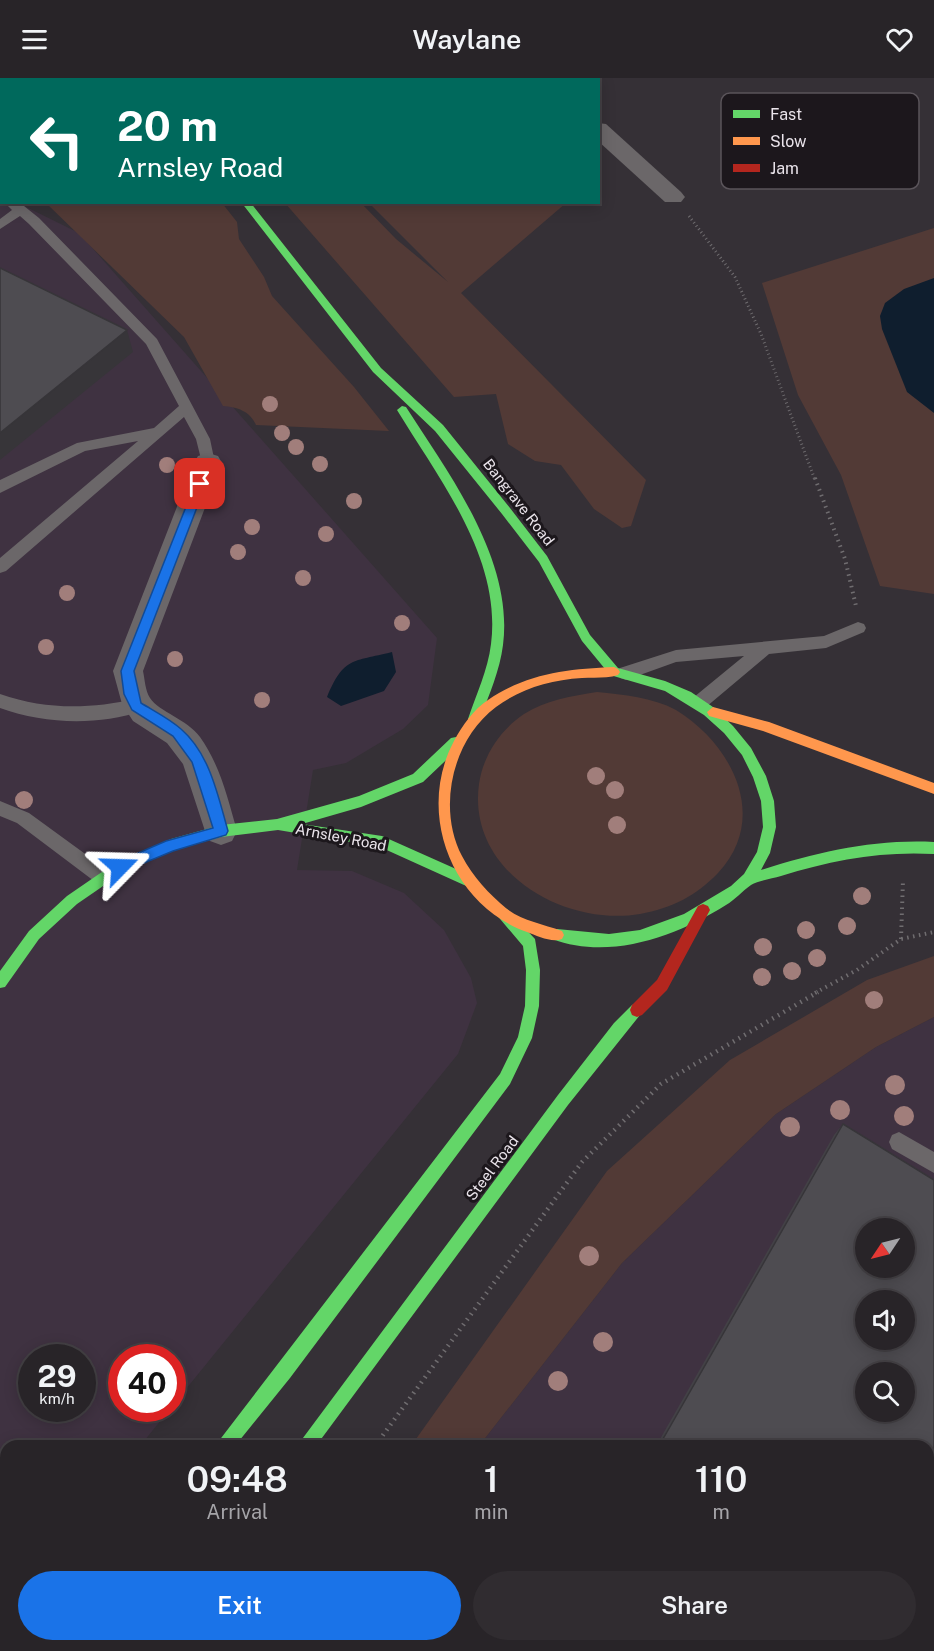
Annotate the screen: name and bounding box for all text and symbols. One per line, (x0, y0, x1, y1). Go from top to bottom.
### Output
icon: menu (18, 23, 51, 56)
text: Waylane (413, 23, 521, 55)
icon: heart (883, 23, 916, 56)
legend (721, 93, 919, 189)
text: 20 m (117, 101, 218, 150)
icon: left (18, 102, 96, 180)
text: Fast (770, 105, 802, 124)
text: Slow (770, 132, 807, 151)
text: Arnsley Road (117, 151, 283, 183)
text: Jam (770, 159, 799, 178)
street label: Bangrave Road (480, 455, 558, 549)
pin (174, 458, 225, 509)
icon: arrive (183, 467, 216, 500)
street label: Arnsley Road (294, 820, 388, 854)
position arrow (88, 835, 152, 899)
street label: Steel Road (462, 1132, 522, 1204)
north arrow (855, 1218, 915, 1278)
map controls (855, 1218, 915, 1422)
button: sound (855, 1290, 915, 1350)
speed limit sign: 40 (108, 1344, 186, 1422)
text: 29 (38, 1358, 76, 1394)
button: search (855, 1362, 915, 1422)
text: km/h (39, 1390, 75, 1407)
text: 09:48 (186, 1458, 288, 1500)
text: 1 (484, 1458, 499, 1500)
text: 110 (695, 1458, 748, 1500)
text: Arrival (206, 1500, 268, 1524)
text: min (474, 1500, 508, 1524)
text: m (712, 1500, 730, 1524)
button: Exit (18, 1571, 461, 1640)
button: Share (473, 1571, 916, 1640)

